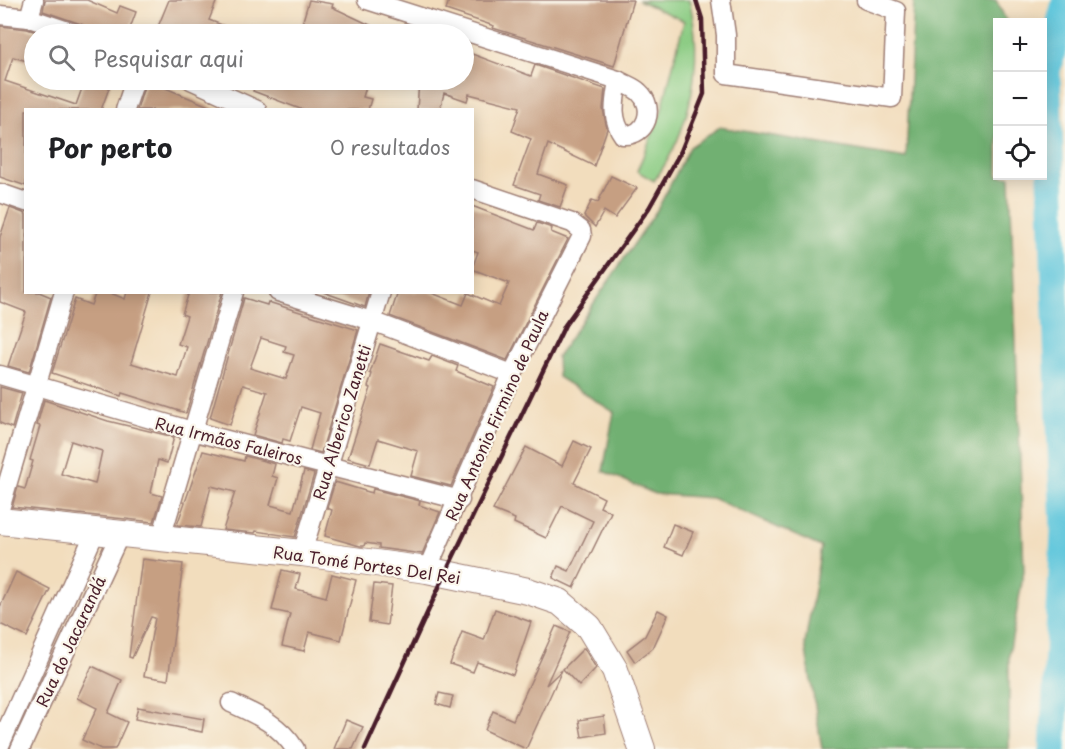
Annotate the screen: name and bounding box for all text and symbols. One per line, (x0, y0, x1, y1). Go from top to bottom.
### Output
map controls (993, 18, 1047, 180)
button: + (993, 18, 1047, 72)
search box (24, 24, 474, 90)
icon: search (45, 41, 78, 74)
text: Pesquisar aqui (93, 41, 244, 74)
button: − (993, 72, 1047, 126)
button: locate (993, 126, 1047, 180)
text: Por perto (48, 128, 172, 167)
text: 0 resultados (330, 132, 450, 162)
street label: Rua Antonio Firmino de Paula (439, 305, 554, 524)
street label: Rua Alberico Zanetti (306, 341, 376, 503)
street label: Rua Irmãos Faleiros (153, 410, 305, 470)
street label: Rua Tomé Portes Del Rei (272, 539, 462, 589)
street label: Rua do Jacarandá (29, 571, 111, 710)

